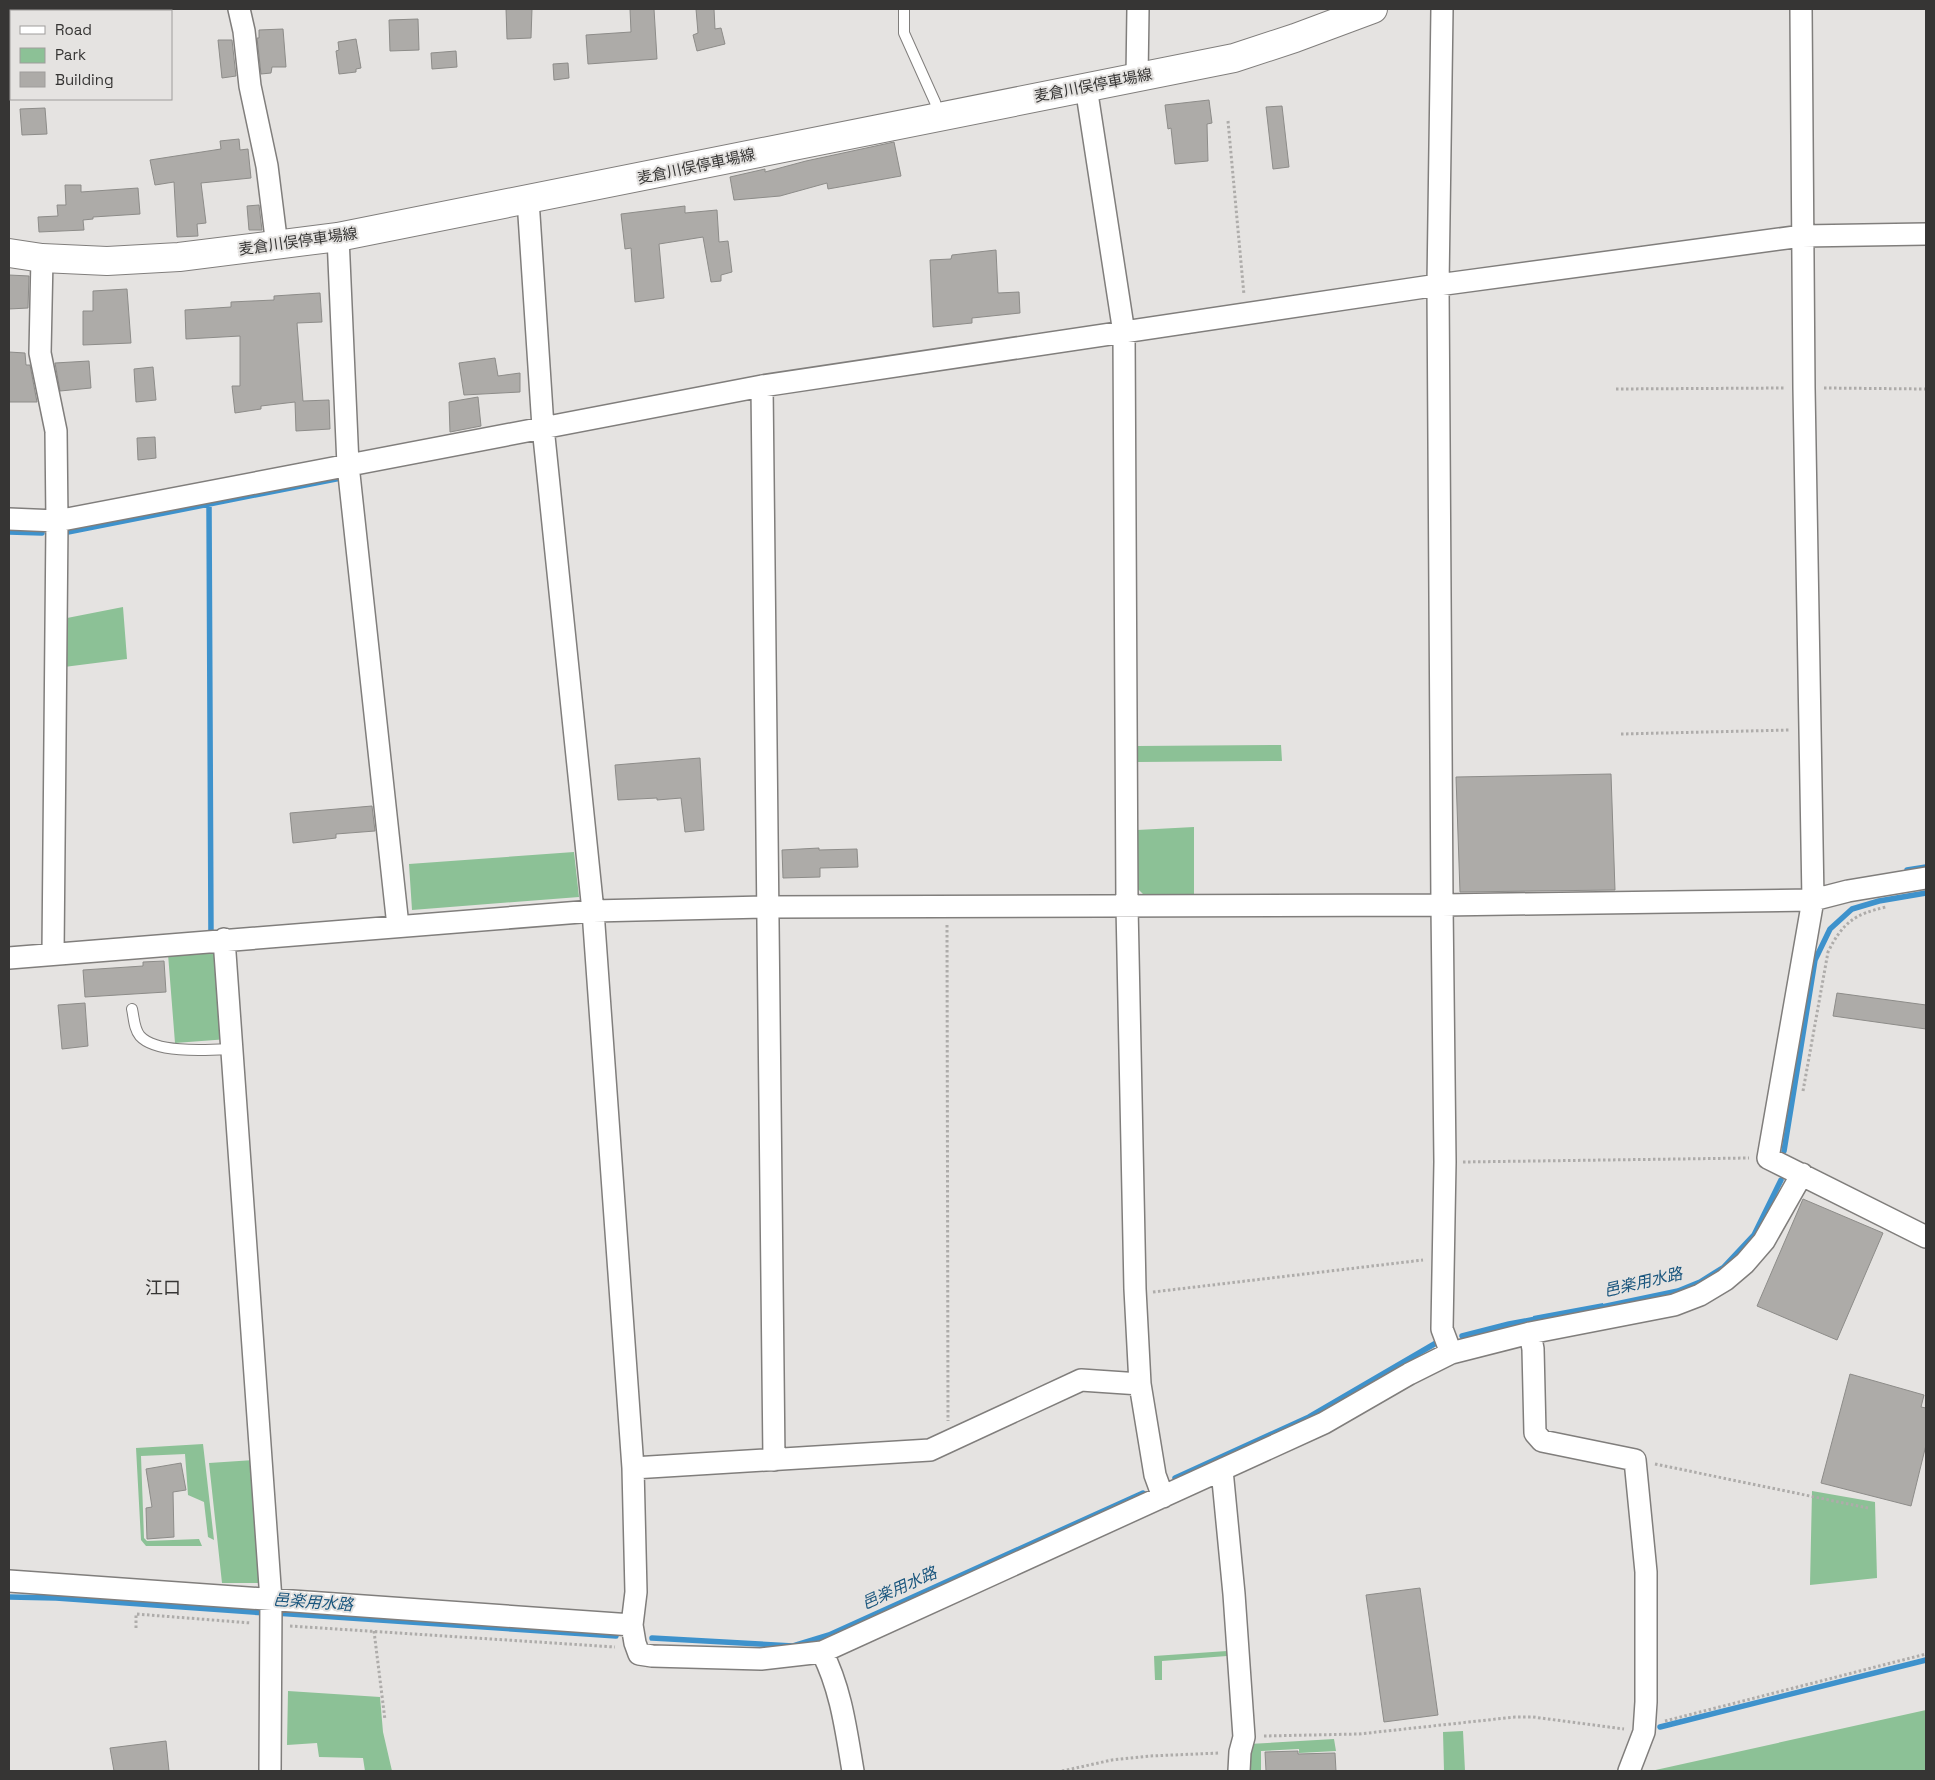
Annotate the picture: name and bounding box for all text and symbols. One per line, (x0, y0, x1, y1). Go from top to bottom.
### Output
legend (10, 10, 172, 100)
text: Road (55, 20, 92, 39)
text: Park (55, 45, 86, 64)
street label: 麦倉川俣停車場線 (1032, 64, 1154, 106)
text: Building (55, 70, 114, 89)
street label: 麦倉川俣停車場線 (635, 144, 757, 188)
street label: 麦倉川俣停車場線 (237, 223, 359, 259)
water label: 邑楽用水路 (1602, 1262, 1686, 1301)
district label: 江口 (145, 1276, 181, 1299)
water label: 邑楽用水路 (858, 1561, 942, 1614)
water label: 邑楽用水路 (272, 1589, 356, 1615)

